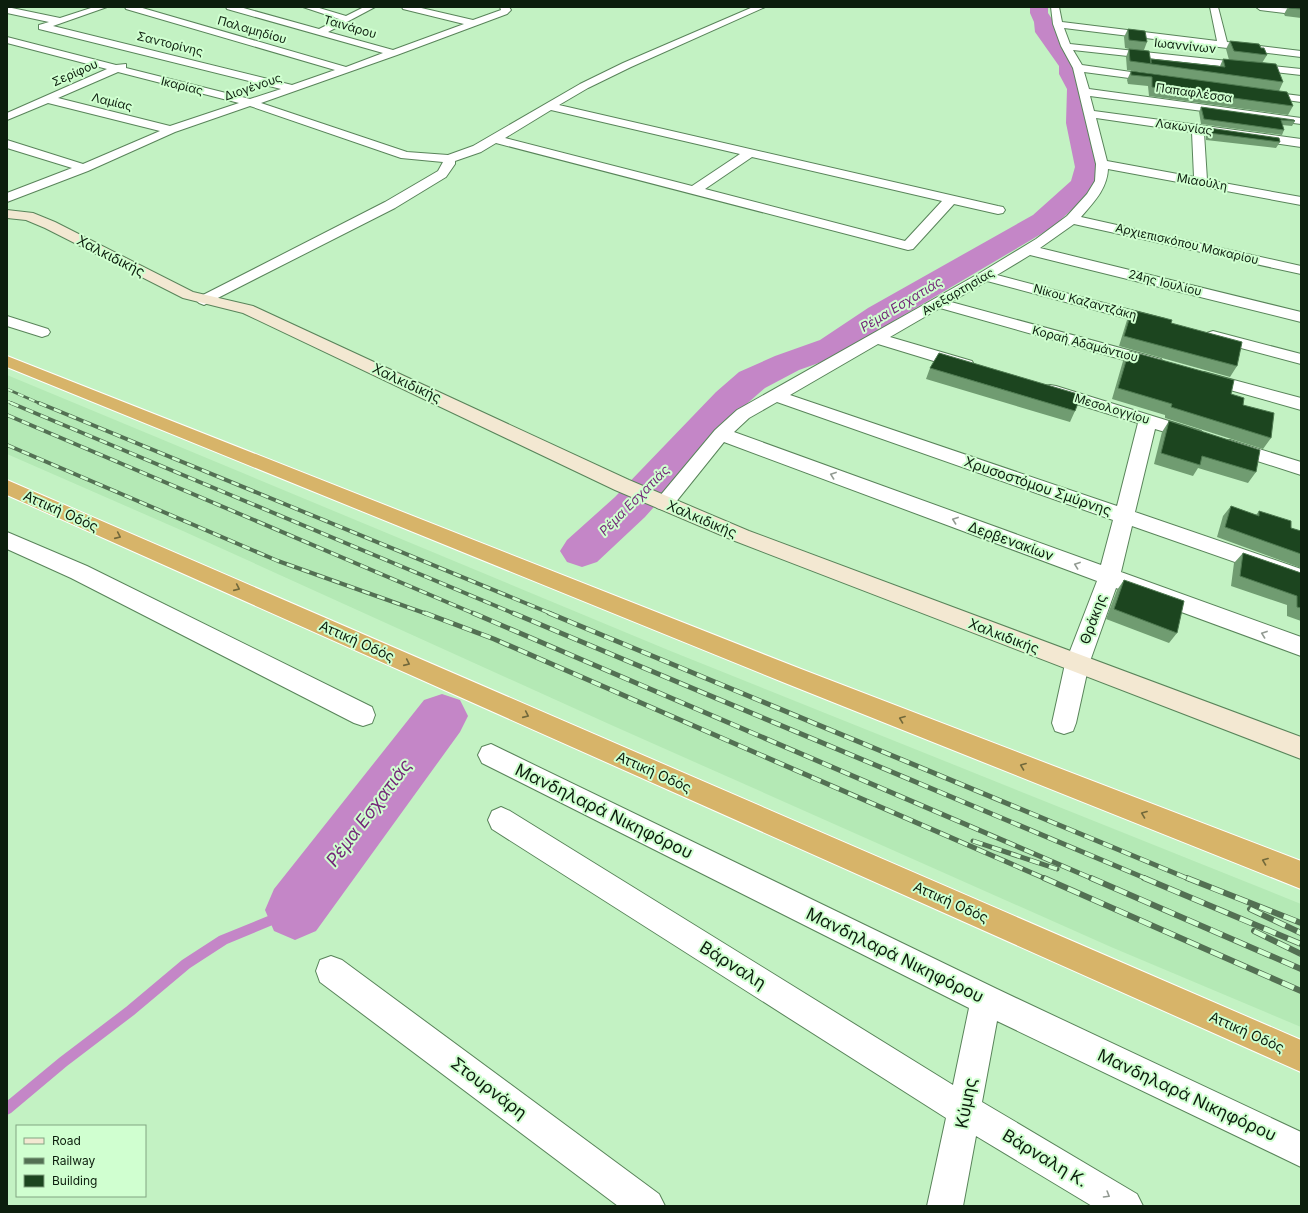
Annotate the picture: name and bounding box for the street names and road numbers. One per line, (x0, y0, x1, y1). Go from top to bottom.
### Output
street label: Παλαμηδίου (216, 12, 288, 47)
street label: Ταινάρου (322, 12, 378, 41)
street label: Σαντορίνης (135, 28, 205, 59)
street label: Ιωαννίνων (1153, 35, 1217, 56)
street label: Σερίφου (50, 56, 100, 89)
street label: Διογένους (222, 70, 284, 103)
street label: Ικαρίας (159, 73, 205, 98)
street label: Παπαφλέσσα (1155, 80, 1233, 105)
street label: Λαμίας (90, 89, 134, 114)
street label: Λακωνίας (1155, 115, 1214, 138)
street label: Μιαούλη (1176, 170, 1229, 193)
street label: Αρχιεπισκόπου Μακαρίου (1114, 220, 1260, 267)
street label: Χαλκιδικής (74, 231, 148, 280)
street label: Ανεξαρτησίας (919, 265, 997, 318)
street label: 24ης Ιουλίου (1127, 266, 1203, 299)
street label: Νίκου Καζαντζάκη (1032, 281, 1138, 323)
street label: Κοραή Αδαμάντιου (1031, 322, 1140, 365)
street label: Χαλκιδικής (370, 359, 444, 406)
street label: Μεσολογγίου (1073, 390, 1152, 427)
street label: Χρυσοστόμου Σμύρνης (962, 452, 1114, 519)
street label: Αττική Οδός (21, 486, 101, 535)
street label: Χαλκιδικής (665, 496, 740, 541)
street label: Δερβενακίων (966, 517, 1056, 564)
street label: Θράκης (1076, 591, 1109, 646)
street label: Χαλκιδικής (966, 614, 1042, 657)
street label: Αττική Οδός (317, 616, 397, 665)
street label: Αττική Οδός (614, 747, 694, 796)
street label: Μανδηλαρά Νικηφόρου (512, 759, 696, 863)
street label: Αττική Οδός (911, 877, 991, 926)
street label: Μανδηλαρά Νικηφόρου (803, 903, 987, 1007)
street label: Βάρναλη (696, 937, 770, 993)
street label: Αττική Οδός (1207, 1007, 1287, 1056)
street label: Μανδηλαρά Νικηφόρου (1094, 1045, 1280, 1145)
street label: Στουρνάρη (447, 1053, 531, 1123)
street label: Κύμης (951, 1076, 981, 1130)
street label: Βάρναλη Κ. (999, 1125, 1091, 1191)

